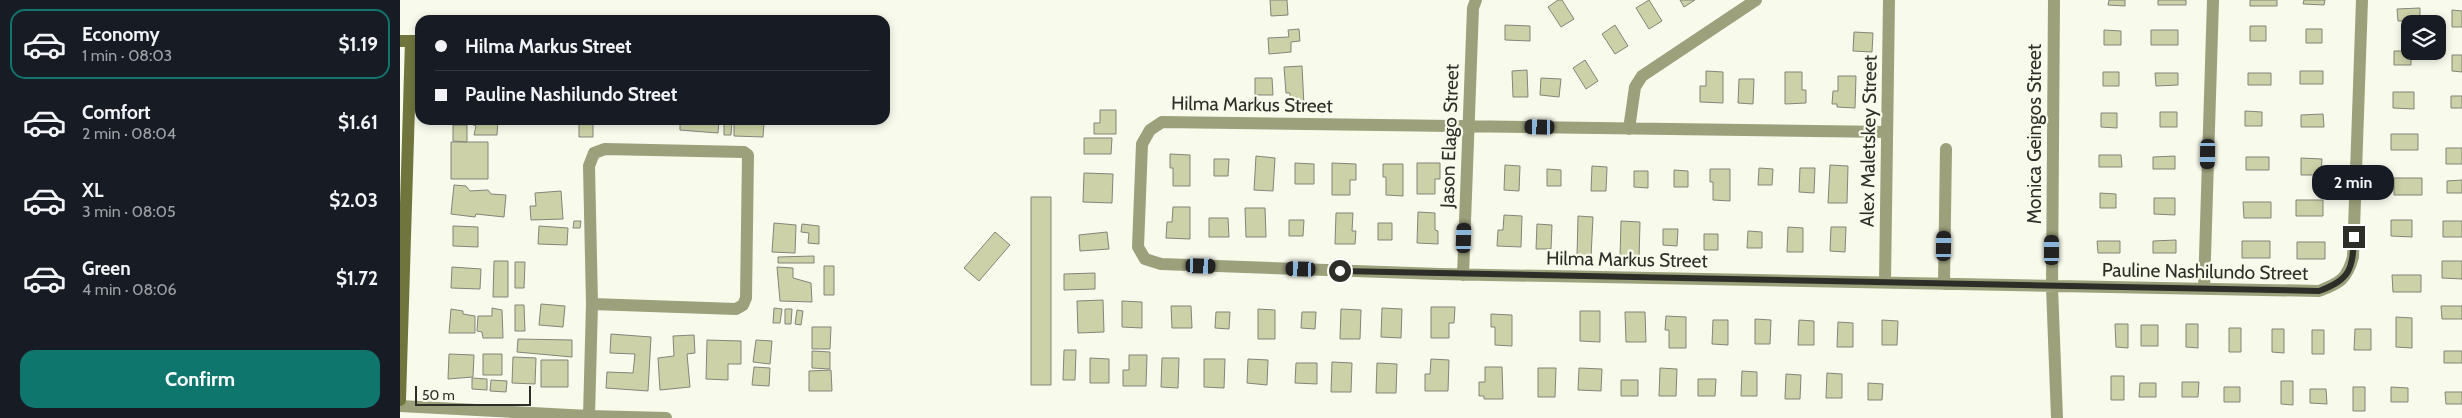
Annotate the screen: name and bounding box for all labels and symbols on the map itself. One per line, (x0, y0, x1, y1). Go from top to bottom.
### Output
street label: Monica Geingos Street (2023, 43, 2046, 224)
street label: Alex Maletskey Street (1855, 54, 1882, 227)
street label: Jason Elago Street (1435, 63, 1464, 209)
street label: Hilma Markus Street (1171, 92, 1334, 117)
car (1524, 119, 1555, 135)
car (2200, 139, 2215, 169)
callout: 2 min (2313, 164, 2395, 200)
car (1455, 223, 1472, 253)
route end (2343, 226, 2365, 248)
car (1936, 231, 1951, 261)
car (2044, 235, 2059, 265)
street label: Hilma Markus Street (1546, 247, 1709, 272)
car (1185, 258, 1216, 274)
street label: Pauline Nashilundo Street (2102, 258, 2309, 285)
route start (1329, 260, 1351, 282)
car (1285, 261, 1316, 277)
scale bar (415, 383, 531, 406)

